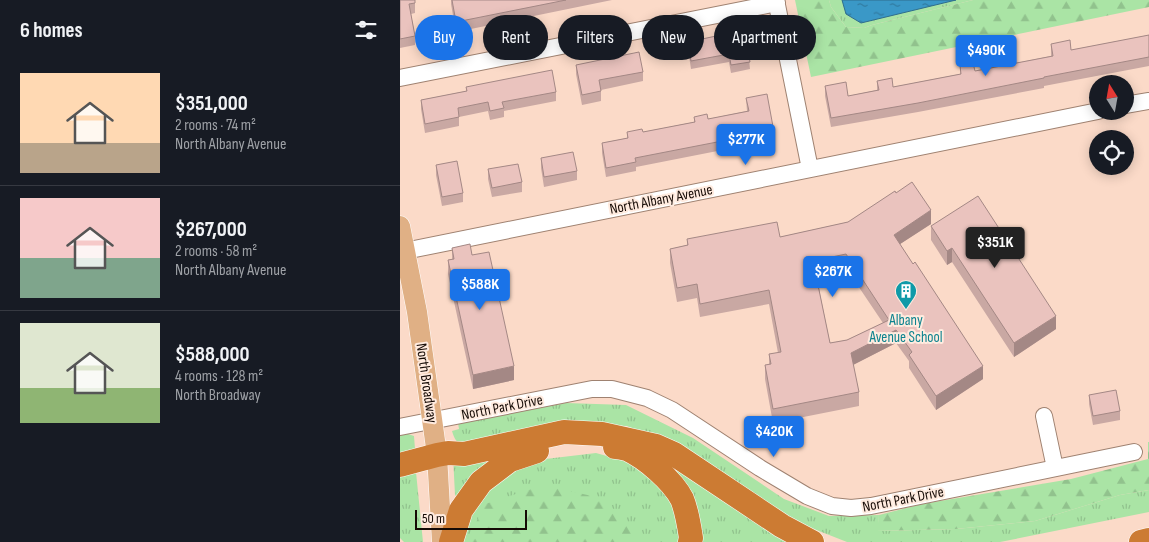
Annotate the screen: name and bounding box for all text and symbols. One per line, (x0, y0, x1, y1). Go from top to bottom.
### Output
chip: Buy (415, 15, 473, 60)
chip: Rent (483, 15, 548, 60)
chip: Filters (558, 15, 632, 60)
chip: New (642, 15, 704, 60)
chip: Apartment (714, 15, 816, 60)
icon: filters (352, 16, 380, 44)
text: 6 homes (20, 18, 83, 43)
pin: $490K (951, 34, 1021, 77)
text: $490K (967, 41, 1005, 60)
north arrow (1089, 75, 1134, 120)
map controls (1089, 75, 1134, 175)
text: $351,000 (175, 91, 248, 116)
icon: home (60, 93, 120, 153)
text: 2 rooms · 74 m² (175, 116, 256, 135)
pin: $277K (711, 124, 781, 166)
text: $277K (727, 130, 765, 149)
button: locate (1089, 130, 1134, 175)
text: North Albany Avenue (175, 135, 286, 154)
street label: North Albany Avenue (608, 180, 714, 219)
text: $267,000 (175, 217, 247, 242)
icon: home (60, 218, 120, 278)
pin: $351K (960, 226, 1030, 269)
text: $351K (977, 233, 1013, 252)
text: 2 rooms · 58 m² (175, 242, 257, 261)
pin: $267K (798, 256, 868, 298)
text: North Albany Avenue (175, 261, 286, 280)
text: $267K (814, 262, 852, 281)
pin: $588K (445, 268, 515, 311)
text: $588K (461, 275, 499, 294)
building icon: Albany Avenue School (894, 279, 918, 310)
place label: Albany Avenue School (868, 311, 943, 347)
text: $588,000 (175, 342, 249, 367)
street label: North Broadway (412, 342, 442, 424)
icon: home (60, 343, 120, 403)
text: 4 rooms · 128 m² (175, 367, 263, 386)
text: North Broadway (175, 386, 261, 405)
street label: North Park Drive (460, 390, 544, 425)
pin: $420K (739, 416, 809, 458)
text: $420K (755, 422, 793, 441)
street label: North Park Drive (861, 482, 945, 517)
scale bar (415, 507, 528, 530)
text: 50 m (422, 510, 445, 527)

